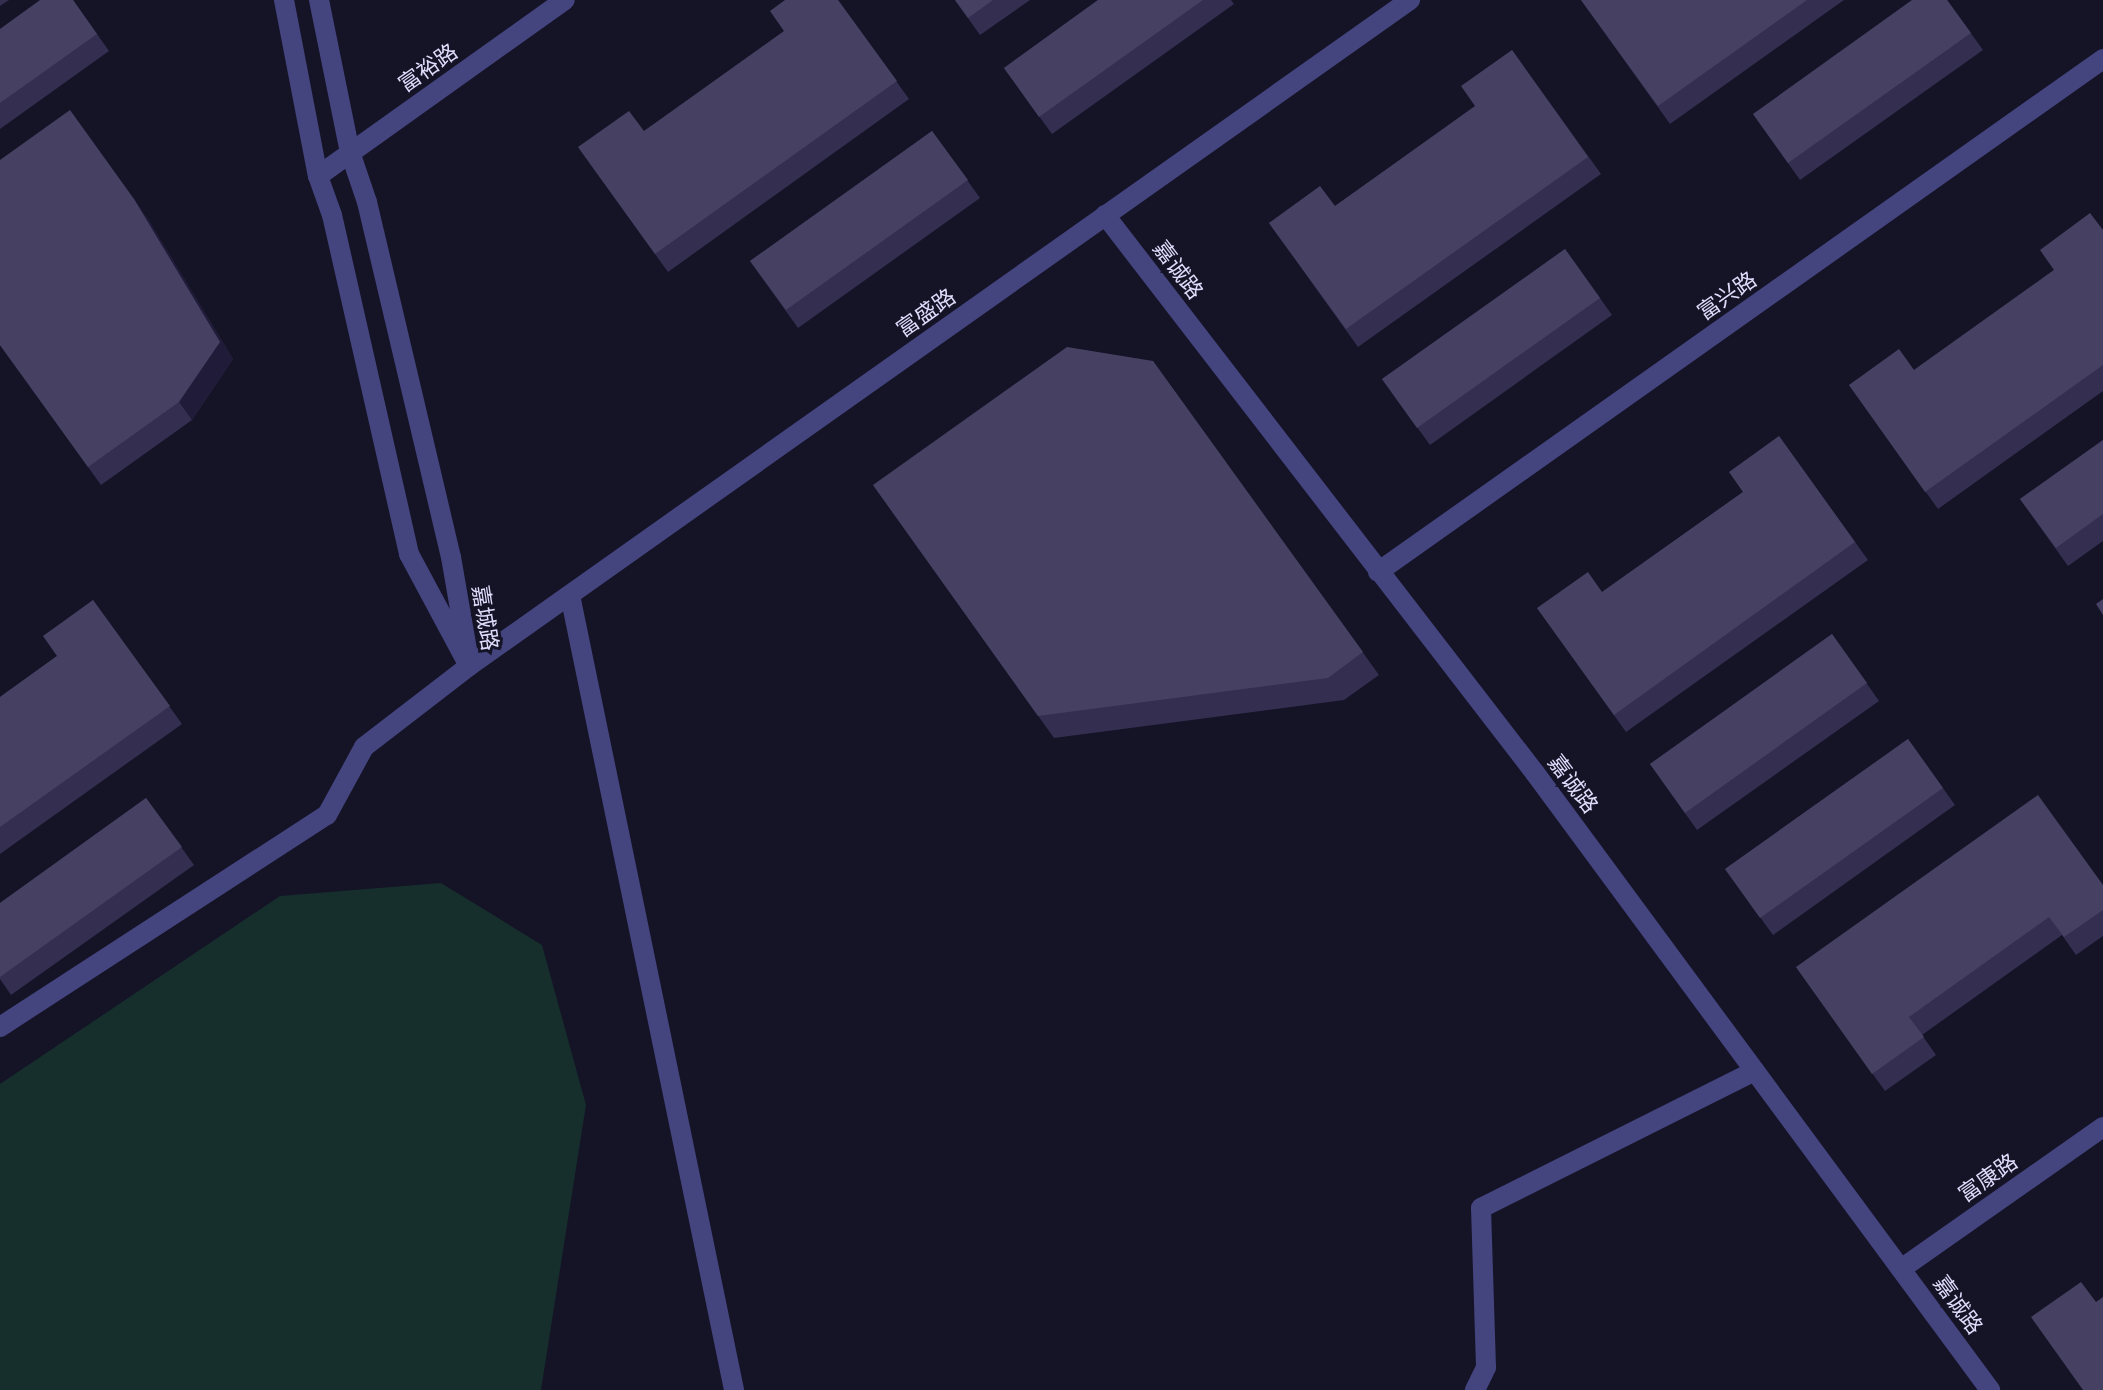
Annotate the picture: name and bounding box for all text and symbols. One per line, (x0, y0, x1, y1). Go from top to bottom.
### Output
street label: 富裕路 (393, 38, 463, 98)
street label: 嘉诚路 (1148, 236, 1208, 304)
street label: 富兴路 (1692, 266, 1762, 326)
street label: 富盛路 (891, 283, 961, 343)
street label: 嘉城路 (467, 583, 503, 653)
street label: 嘉诚路 (1543, 750, 1603, 818)
street label: 富康路 (1953, 1148, 2023, 1208)
street label: 嘉诚路 (1928, 1271, 1988, 1339)

